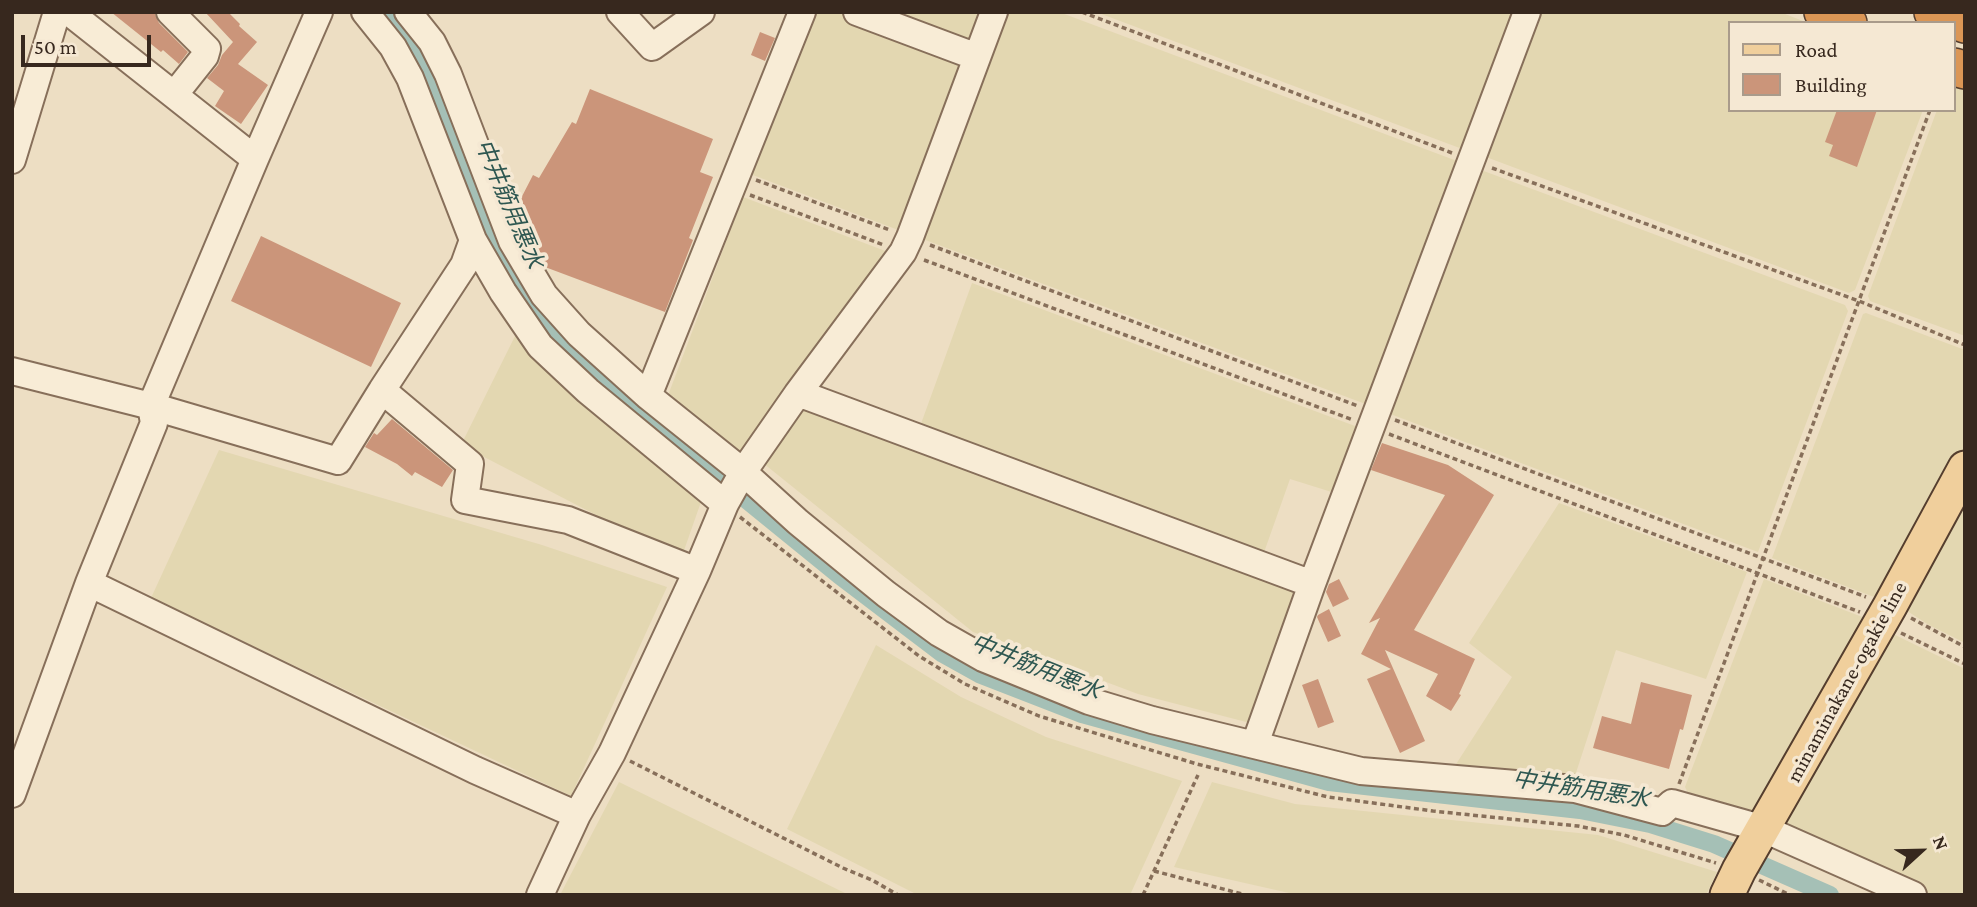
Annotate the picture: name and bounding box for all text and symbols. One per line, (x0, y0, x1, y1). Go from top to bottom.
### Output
scale bar (24, 21, 154, 65)
legend (1728, 21, 1956, 112)
text: 50 m (34, 35, 77, 59)
text: Road (1795, 38, 1838, 62)
text: Building (1795, 73, 1867, 97)
water label: 中井筋用悪水 (469, 135, 549, 273)
street label: minaminakane-ogakie line (1781, 577, 1913, 787)
water label: 中井筋用悪水 (967, 628, 1105, 706)
water label: 中井筋用悪水 (1511, 765, 1651, 813)
north arrow (1886, 816, 1956, 886)
text: N (1929, 833, 1953, 853)

